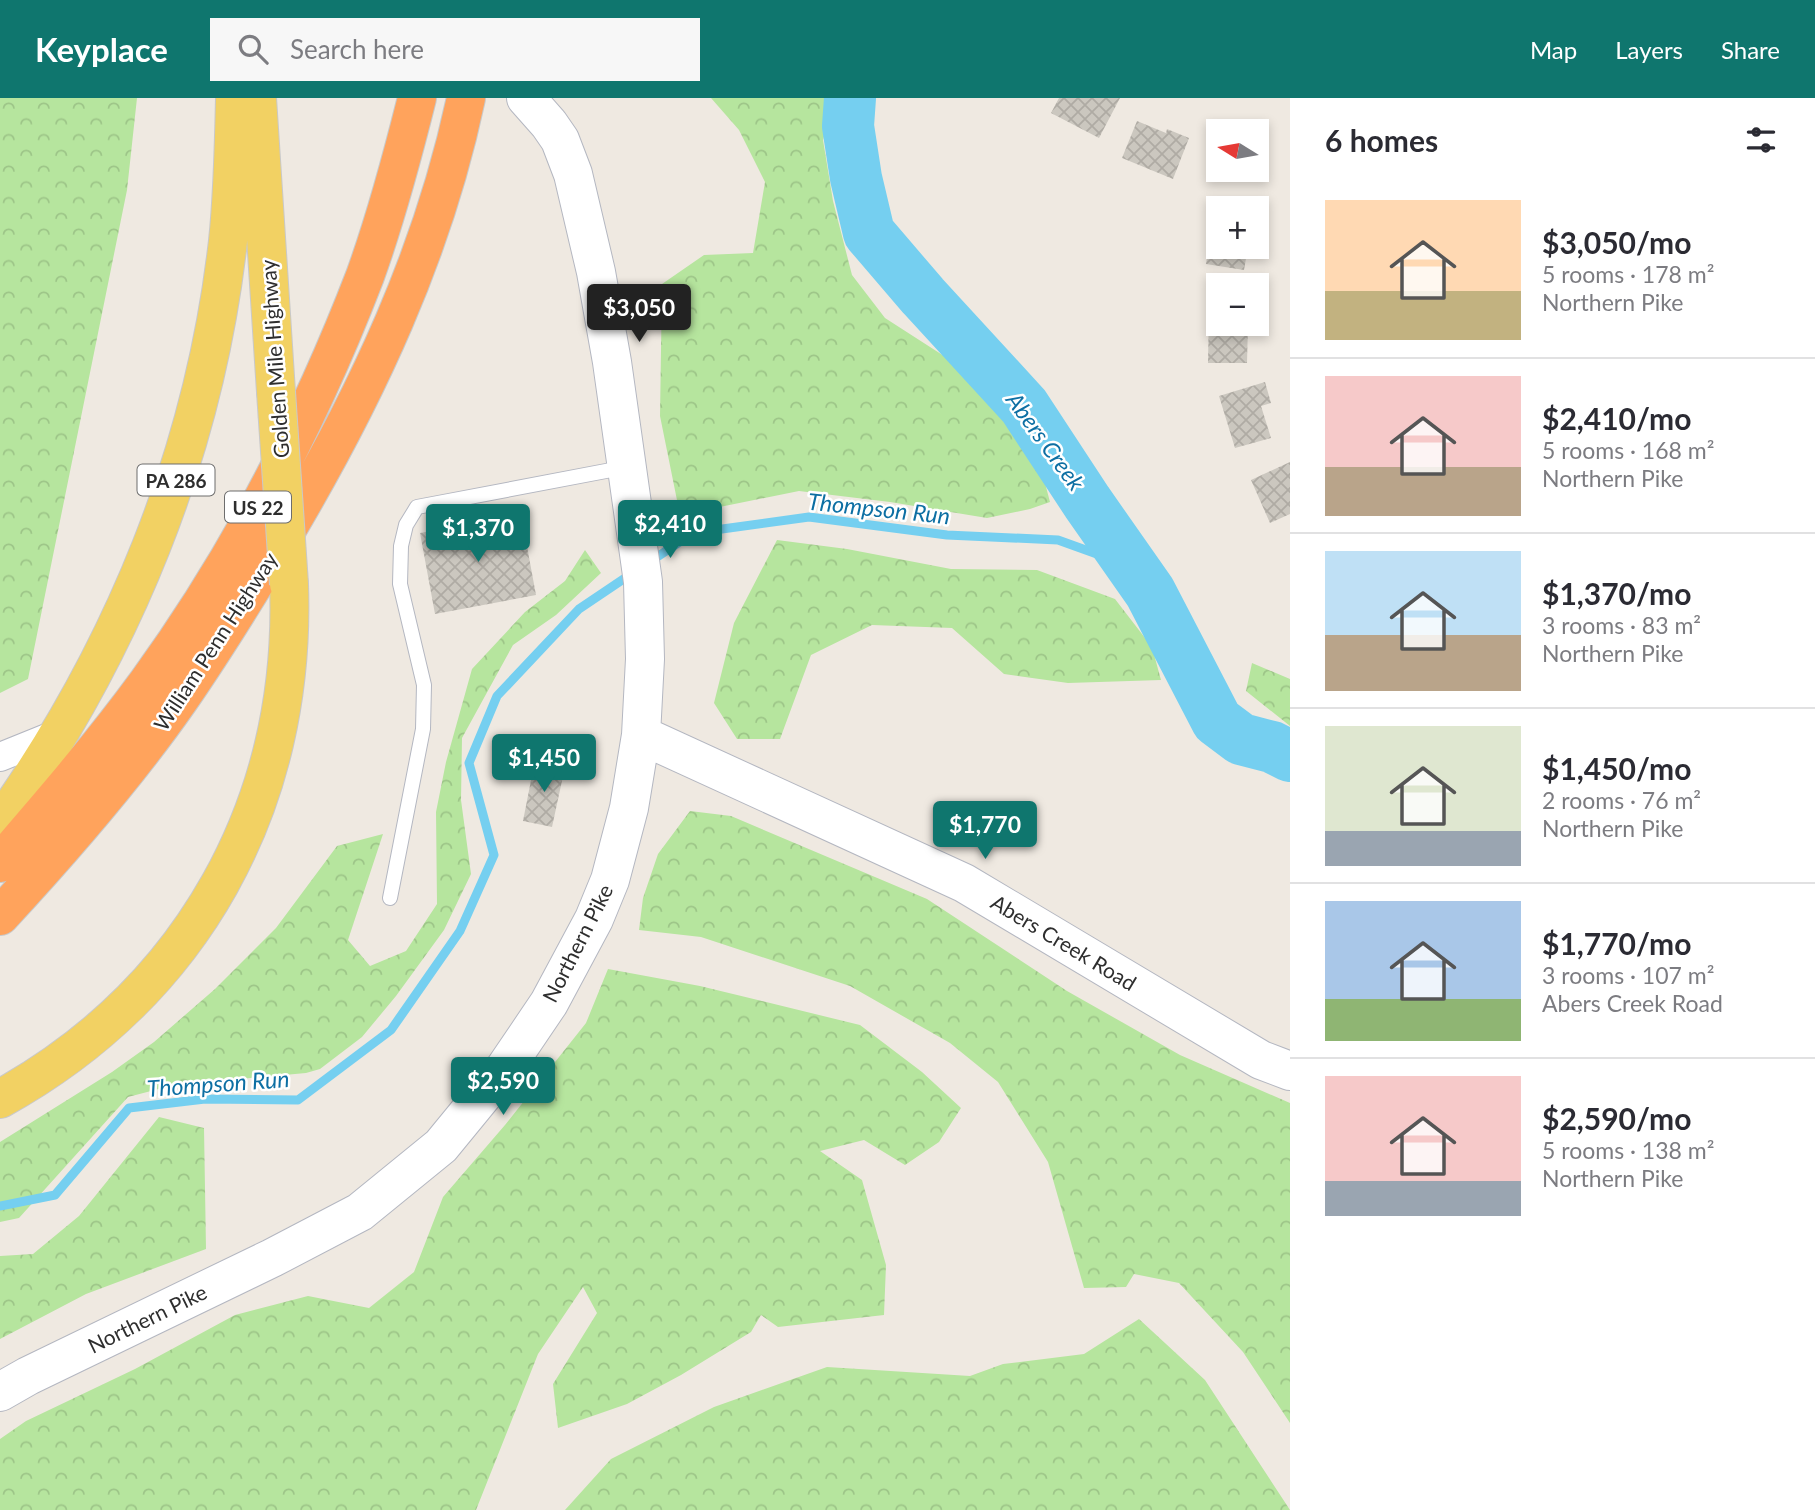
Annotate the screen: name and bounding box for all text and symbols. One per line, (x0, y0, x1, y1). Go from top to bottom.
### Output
search box (210, 18, 700, 81)
text: Keyplace (35, 29, 168, 69)
icon: search (234, 30, 272, 68)
text: Search here (290, 33, 424, 65)
text: Map (1530, 35, 1577, 64)
text: Layers (1615, 35, 1683, 64)
text: Share (1721, 35, 1780, 64)
north arrow (1206, 119, 1269, 182)
map controls (1206, 119, 1269, 336)
icon: filters (1742, 121, 1780, 159)
text: 6 homes (1325, 122, 1438, 158)
button: + (1206, 196, 1269, 259)
text: $3,050/mo (1542, 224, 1691, 260)
icon: home (1381, 228, 1465, 312)
street label: Golden Mile Highway (255, 259, 293, 459)
text: 5 rooms · 178 m² (1542, 260, 1714, 288)
button: − (1206, 273, 1269, 336)
pin: $3,050 (582, 285, 696, 344)
text: Northern Pike (1542, 288, 1683, 316)
text: $3,050 (603, 293, 675, 321)
water label: Abers Creek (1000, 386, 1092, 496)
text: $2,410/mo (1542, 400, 1691, 436)
icon: home (1381, 404, 1465, 488)
text: 5 rooms · 168 m² (1542, 436, 1714, 464)
road number: PA 286 (138, 464, 214, 496)
text: Northern Pike (1542, 464, 1683, 492)
water label: Thompson Run (807, 487, 951, 529)
road number: US 22 (225, 492, 291, 522)
pin: $2,410 (613, 500, 727, 560)
pin: $1,370 (421, 504, 535, 564)
text: $2,410 (634, 509, 706, 537)
text: $1,370 (442, 513, 514, 541)
street label: William Penn Highway (148, 547, 282, 735)
text: $1,370/mo (1542, 575, 1691, 611)
icon: home (1381, 579, 1465, 663)
text: 3 rooms · 83 m² (1542, 611, 1701, 639)
text: Northern Pike (1542, 639, 1683, 667)
pin: $1,450 (487, 734, 601, 794)
text: $1,450 (508, 743, 580, 771)
text: $1,450/mo (1542, 750, 1691, 786)
icon: home (1381, 754, 1465, 838)
text: 2 rooms · 76 m² (1542, 786, 1701, 814)
pin: $1,770 (928, 802, 1042, 861)
text: $1,770 (949, 810, 1021, 838)
text: Northern Pike (1542, 814, 1683, 842)
street label: Northern Pike (537, 880, 617, 1006)
street label: Abers Creek Road (987, 889, 1141, 995)
text: $1,770/mo (1542, 925, 1691, 961)
icon: home (1381, 929, 1465, 1013)
text: 3 rooms · 107 m² (1542, 961, 1714, 989)
text: Abers Creek Road (1542, 989, 1723, 1017)
pin: $2,590 (446, 1058, 560, 1117)
water label: Thompson Run (146, 1064, 290, 1102)
text: $2,590 (467, 1066, 539, 1094)
text: $2,590/mo (1542, 1100, 1691, 1136)
icon: home (1381, 1104, 1465, 1188)
text: 5 rooms · 138 m² (1542, 1136, 1714, 1164)
text: Northern Pike (1542, 1164, 1683, 1192)
street label: Northern Pike (84, 1278, 210, 1358)

